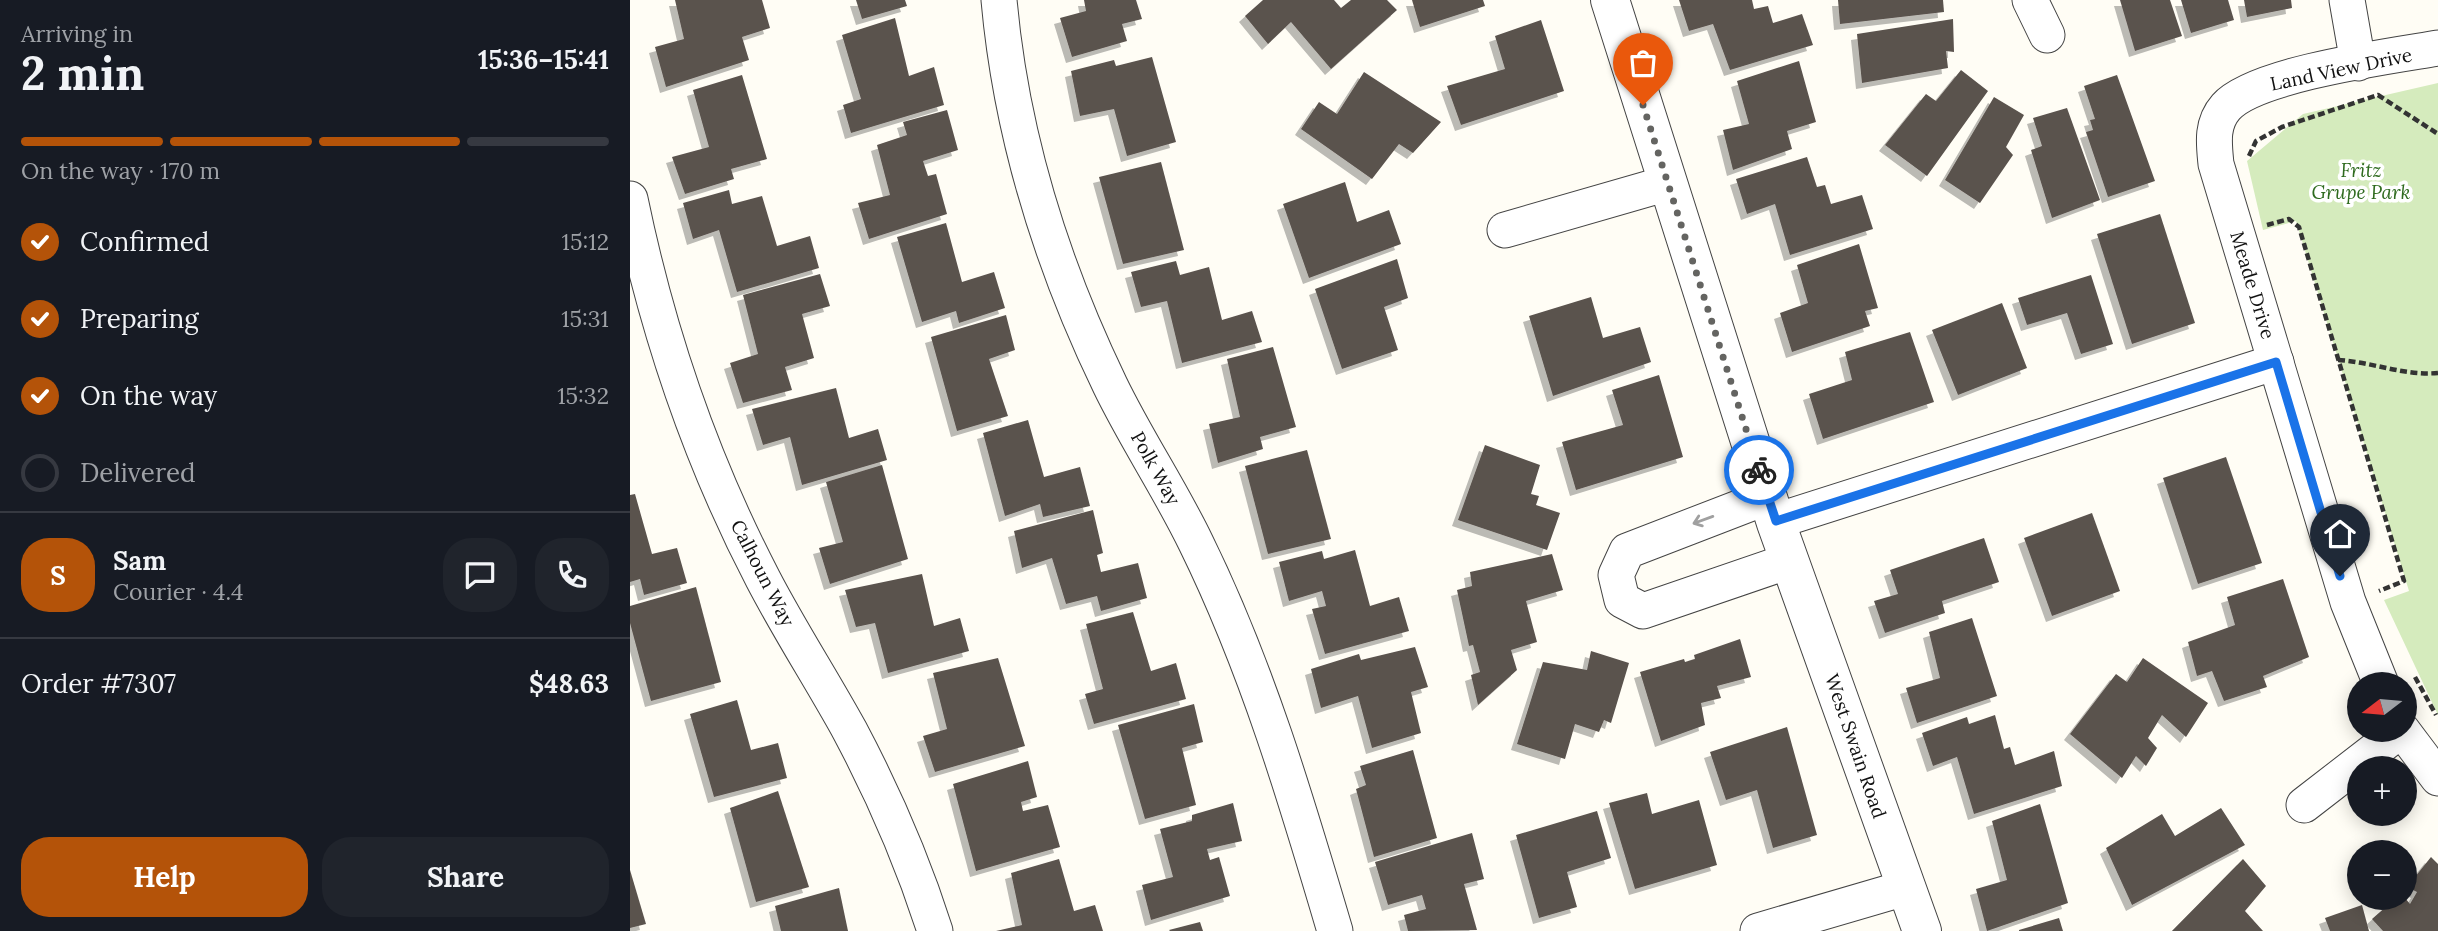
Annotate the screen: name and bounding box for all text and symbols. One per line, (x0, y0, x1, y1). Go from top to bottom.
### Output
text: Arriving in (21, 19, 133, 48)
pin (1613, 33, 1673, 105)
street label: Land View Drive (2268, 42, 2414, 96)
text: 15:36–15:41 (478, 43, 609, 76)
text: 2 min (21, 44, 144, 103)
icon: bag (1624, 44, 1662, 82)
text: On the way · 170 m (21, 156, 220, 185)
park label: Fritz Grupe Park (2312, 158, 2411, 204)
icon: check (21, 223, 59, 261)
text: Confirmed (80, 225, 209, 258)
text: 15:12 (562, 227, 609, 256)
street label: Meade Drive (2225, 228, 2281, 342)
icon: check (21, 300, 59, 338)
text: Preparing (80, 302, 199, 335)
text: 15:31 (561, 304, 609, 333)
icon: check (21, 377, 59, 415)
text: On the way (80, 379, 217, 412)
text: 15:32 (557, 381, 609, 410)
street label: Polk Way (1126, 427, 1186, 509)
courier (1724, 435, 1794, 505)
icon: bike (1740, 451, 1778, 489)
text: Delivered (80, 456, 196, 489)
pin (2310, 504, 2370, 576)
one-way arrow (1693, 515, 1715, 527)
icon: home (2321, 515, 2359, 553)
street label: Calhoun Way (726, 516, 800, 630)
button: chat (443, 538, 517, 612)
button: phone (535, 538, 609, 612)
text: Sam (113, 544, 166, 577)
text: S (50, 559, 66, 592)
text: Courier · 4.4 (113, 577, 244, 606)
text: Order #7307 (21, 667, 176, 700)
text: $48.63 (529, 667, 609, 700)
street label: West Swain Road (1820, 671, 1892, 821)
north arrow (2347, 672, 2417, 742)
map controls (2347, 672, 2417, 910)
button: + (2347, 756, 2417, 826)
button: Help (21, 837, 308, 917)
button: Share (322, 837, 609, 917)
button: − (2347, 840, 2417, 910)

